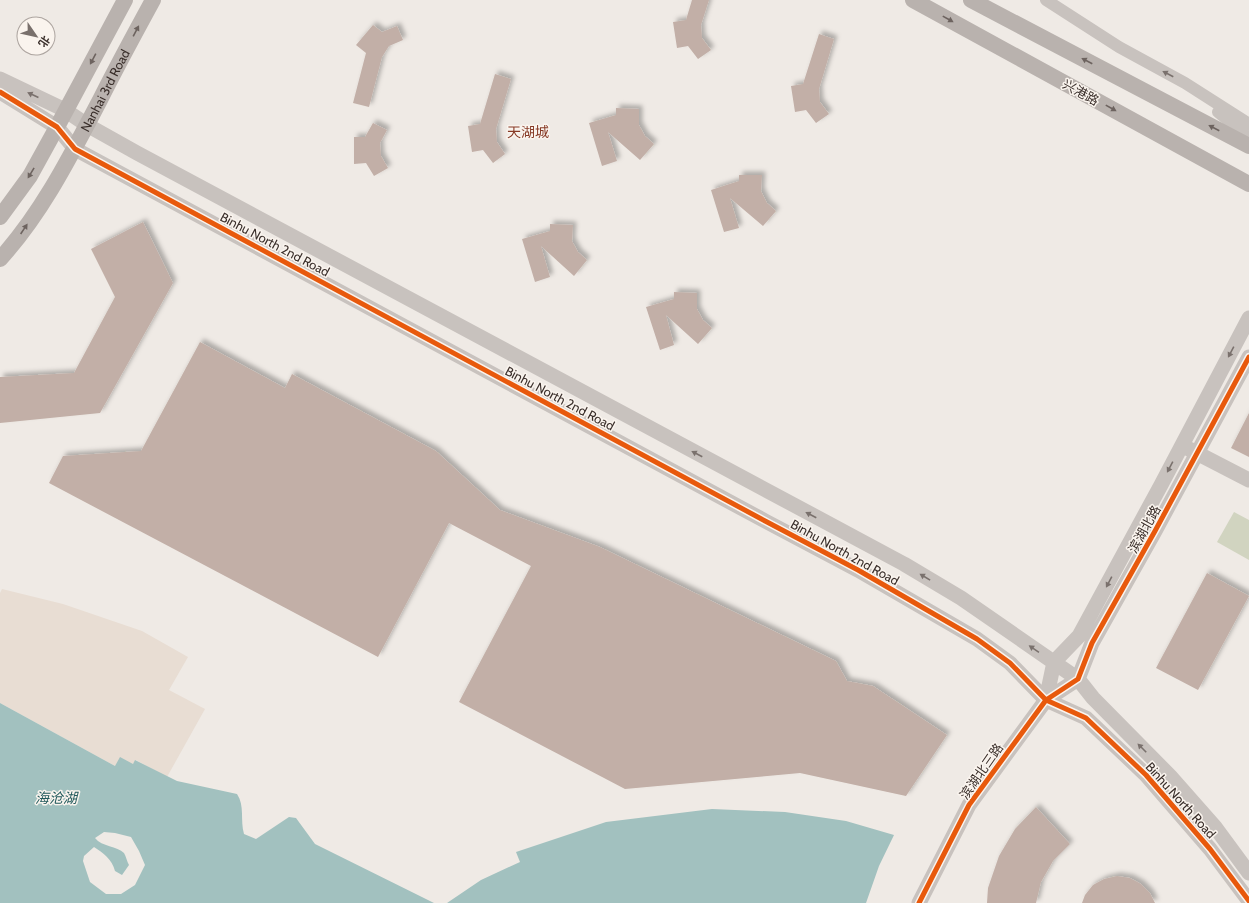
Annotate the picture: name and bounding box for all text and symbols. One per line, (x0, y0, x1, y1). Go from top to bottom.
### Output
one-way arrow (942, 15, 953, 22)
north arrow (16, 16, 56, 56)
one-way arrow (133, 25, 140, 37)
text: 北 (35, 33, 53, 50)
street label: Nanhai 3rd Road (77, 46, 133, 134)
one-way arrow (89, 53, 96, 65)
one-way arrow (1081, 58, 1093, 64)
one-way arrow (1162, 71, 1174, 77)
street label: 兴港路 (1060, 76, 1102, 108)
one-way arrow (27, 92, 38, 98)
one-way arrow (1105, 105, 1116, 112)
district label: 天湖城 (507, 123, 549, 141)
one-way arrow (1209, 125, 1220, 131)
one-way arrow (27, 168, 35, 178)
street label: Binhu North 2nd Road (218, 208, 332, 280)
one-way arrow (20, 224, 28, 234)
one-way arrow (1228, 346, 1234, 358)
street label: Binhu North 2nd Road (503, 362, 617, 434)
one-way arrow (691, 451, 702, 457)
one-way arrow (1167, 462, 1174, 473)
street label: 滨湖北路 (1124, 502, 1164, 556)
one-way arrow (805, 512, 817, 519)
street label: Binhu North 2nd Road (788, 516, 902, 588)
one-way arrow (919, 574, 931, 581)
one-way arrow (1105, 576, 1112, 588)
one-way arrow (1029, 645, 1039, 653)
street label: 滨湖北三路 (956, 740, 1006, 802)
one-way arrow (1137, 743, 1147, 753)
street label: Binhu North Road (1143, 758, 1219, 842)
water label: 海沧湖 (35, 789, 79, 807)

